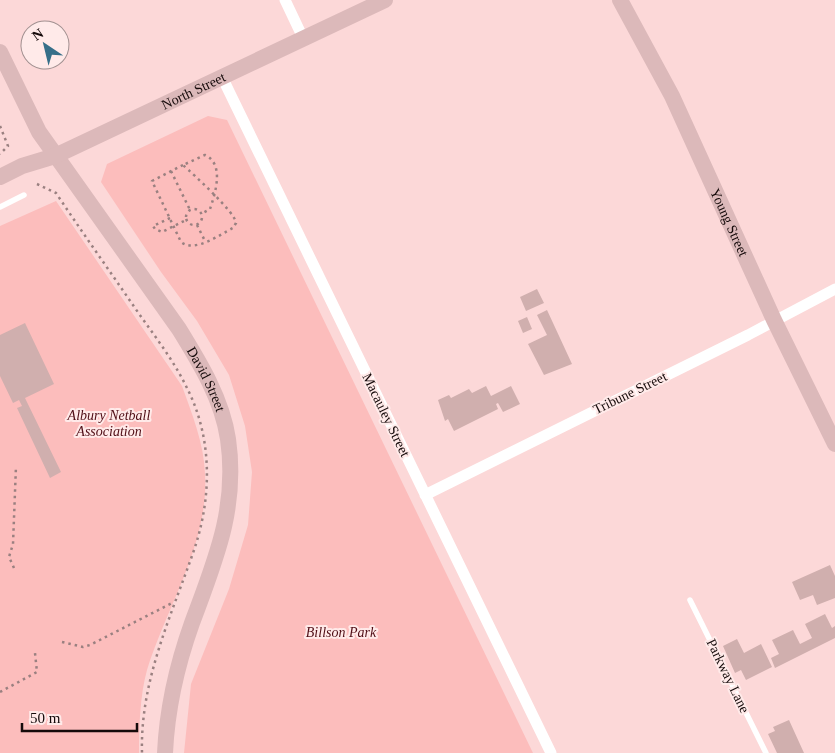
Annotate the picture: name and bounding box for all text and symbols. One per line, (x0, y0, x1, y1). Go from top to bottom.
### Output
north arrow (20, 20, 70, 70)
text: N (29, 26, 46, 44)
street label: North Street (159, 69, 228, 112)
street label: Young Street (708, 186, 752, 259)
street label: David Street (184, 344, 228, 414)
street label: Tribune Street (591, 369, 669, 417)
street label: Macauley Street (359, 371, 413, 459)
park label: Albury Netball Association (67, 408, 151, 439)
park label: Billson Park (306, 625, 377, 640)
street label: Parkway Lane (704, 637, 752, 715)
scale bar (22, 700, 138, 732)
text: 50 m (30, 710, 61, 726)

